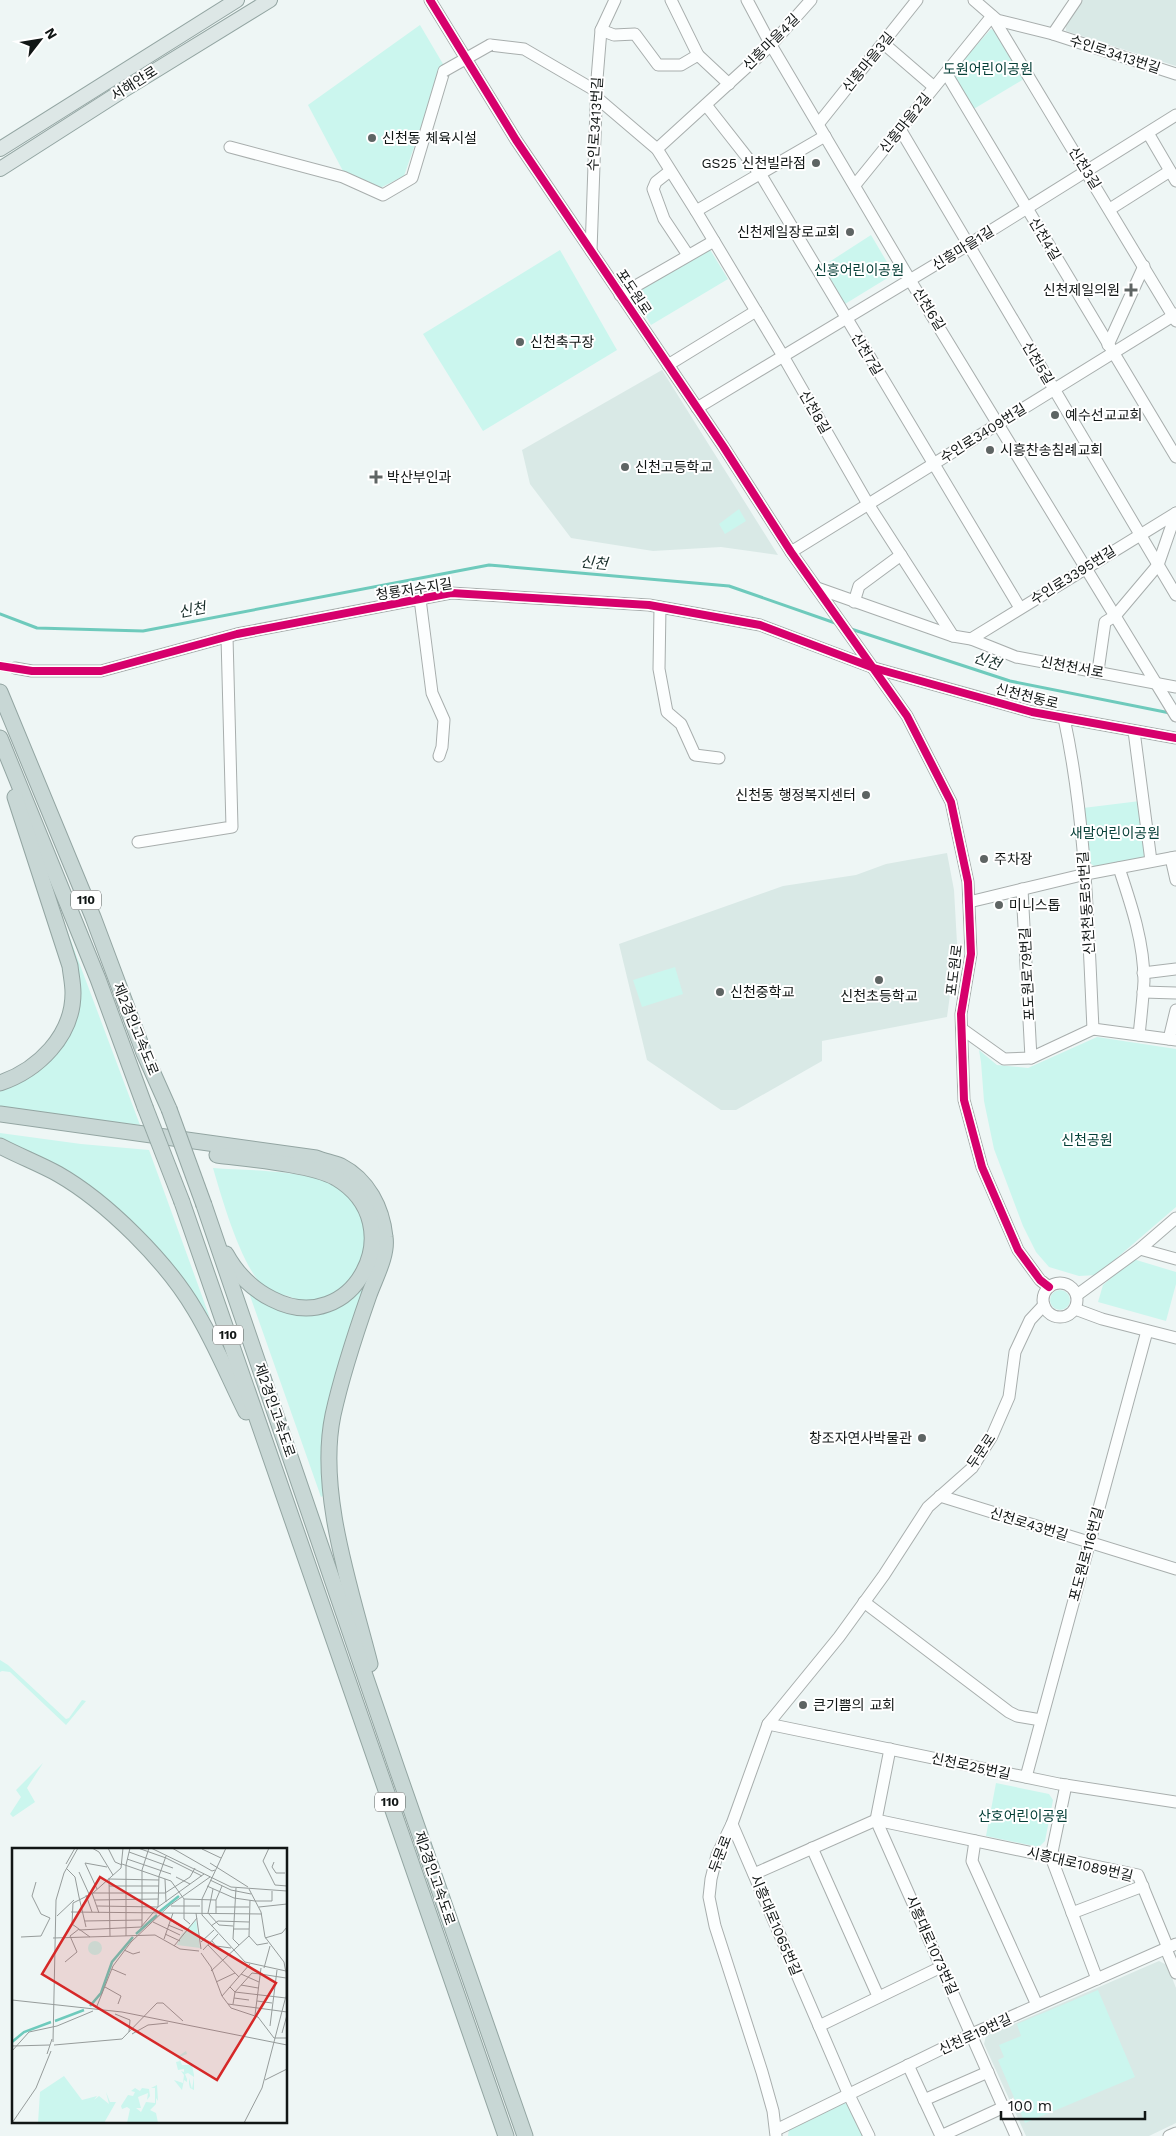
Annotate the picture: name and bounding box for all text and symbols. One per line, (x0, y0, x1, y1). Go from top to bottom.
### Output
street label: 신흥마을4길 (740, 11, 802, 73)
north arrow (15, 15, 65, 65)
text: N (42, 25, 61, 42)
street label: 신흥마을3길 (839, 29, 897, 95)
street label: 수인로3413번길 (1068, 32, 1162, 76)
park label: 도원어린이공원 (943, 61, 1033, 77)
street label: 서해안로 (108, 63, 160, 103)
street label: 수인로3413번길 (585, 76, 605, 172)
street label: 신흥마을2길 (876, 90, 934, 156)
place label: 신천동 체육시설 (382, 130, 477, 146)
marker: 신천동 체육시설 (366, 132, 378, 144)
street label: 신천3길 (1066, 144, 1104, 192)
place label: GS25 신천빌라점 (701, 155, 806, 171)
marker: GS25 신천빌라점 (810, 157, 822, 169)
street label: 신천4길 (1026, 215, 1064, 263)
street label: 신흥마을1길 (929, 223, 997, 273)
place label: 신천제일장로교회 (737, 224, 840, 240)
marker: 신천제일장로교회 (844, 226, 856, 238)
park label: 신흥어린이공원 (814, 262, 904, 278)
street label: 포도원로 (613, 266, 655, 318)
place label: 신천제일의원 (1043, 282, 1120, 298)
marker: 신천제일의원 (1124, 283, 1138, 297)
street label: 신천6길 (910, 285, 948, 333)
street label: 신천7길 (848, 330, 886, 378)
place label: 신천축구장 (530, 334, 595, 350)
marker: 신천축구장 (514, 336, 526, 348)
street label: 신천5길 (1019, 339, 1057, 387)
street label: 신천8길 (796, 388, 834, 436)
street label: 수인로3409번길 (937, 400, 1029, 466)
place label: 예수선교교회 (1065, 407, 1142, 423)
marker: 예수선교교회 (1049, 409, 1061, 421)
place label: 시흥찬송침례교회 (1000, 442, 1103, 458)
marker: 시흥찬송침례교회 (984, 444, 996, 456)
place label: 신천고등학교 (635, 459, 712, 475)
marker: 신천고등학교 (619, 461, 631, 473)
place label: 박산부인과 (387, 469, 452, 485)
marker: 박산부인과 (369, 470, 383, 484)
street label: 수인로3395번길 (1027, 542, 1119, 608)
water label: 신천 (579, 553, 611, 573)
street label: 청룡저수지길 (375, 575, 453, 603)
water label: 신천 (177, 598, 209, 621)
water label: 신천 (971, 648, 1005, 675)
street label: 신천천서로 (1039, 654, 1105, 680)
street label: 신천천동로 (994, 680, 1060, 712)
place label: 신천동 행정복지센터 (735, 787, 856, 803)
marker: 신천동 행정복지센터 (860, 789, 872, 801)
park label: 새말어린이공원 (1070, 825, 1160, 841)
place label: 주차장 (994, 851, 1033, 867)
street label: 신천천동로51번길 (1074, 851, 1098, 955)
marker: 주차장 (978, 853, 990, 865)
road number: 110 (71, 890, 101, 910)
place label: 미니스톱 (1009, 897, 1061, 913)
marker: 미니스톱 (993, 899, 1005, 911)
street label: 포도원로79번길 (1017, 927, 1037, 1021)
street label: 포도원로 (943, 943, 965, 997)
marker: 신천초등학교 (873, 974, 885, 986)
street label: 제2경인고속도로 (110, 980, 162, 1078)
place label: 신천중학교 (730, 984, 795, 1000)
marker: 신천중학교 (714, 986, 726, 998)
place label: 신천초등학교 (840, 988, 918, 1004)
park label: 신천공원 (1061, 1132, 1113, 1148)
road number: 110 (213, 1326, 243, 1344)
street label: 제2경인고속도로 (251, 1361, 299, 1459)
place label: 창조자연사박물관 (809, 1430, 912, 1446)
street label: 두문로 (964, 1430, 999, 1471)
marker: 창조자연사박물관 (916, 1432, 928, 1444)
street label: 신천로43번길 (988, 1504, 1070, 1544)
street label: 포도원로116번길 (1066, 1505, 1106, 1603)
place label: 큰기쁨의 교회 (813, 1697, 895, 1713)
marker: 큰기쁨의 교회 (797, 1699, 809, 1711)
street label: 신천로25번길 (930, 1750, 1012, 1782)
road number: 110 (375, 1792, 405, 1811)
park label: 산호어린이공원 (978, 1808, 1068, 1824)
street label: 제2경인고속도로 (411, 1829, 459, 1927)
street label: 두문로 (706, 1833, 734, 1875)
street label: 시흥대로1089번길 (1025, 1844, 1135, 1884)
inset map (12, 1848, 288, 2124)
street label: 시흥대로1065번길 (748, 1872, 804, 1978)
street label: 시흥대로1073번길 (903, 1893, 961, 1997)
street label: 신천로19번길 (936, 2010, 1014, 2058)
scale bar (1001, 2088, 1145, 2120)
text: 100 m (1008, 2097, 1052, 2115)

